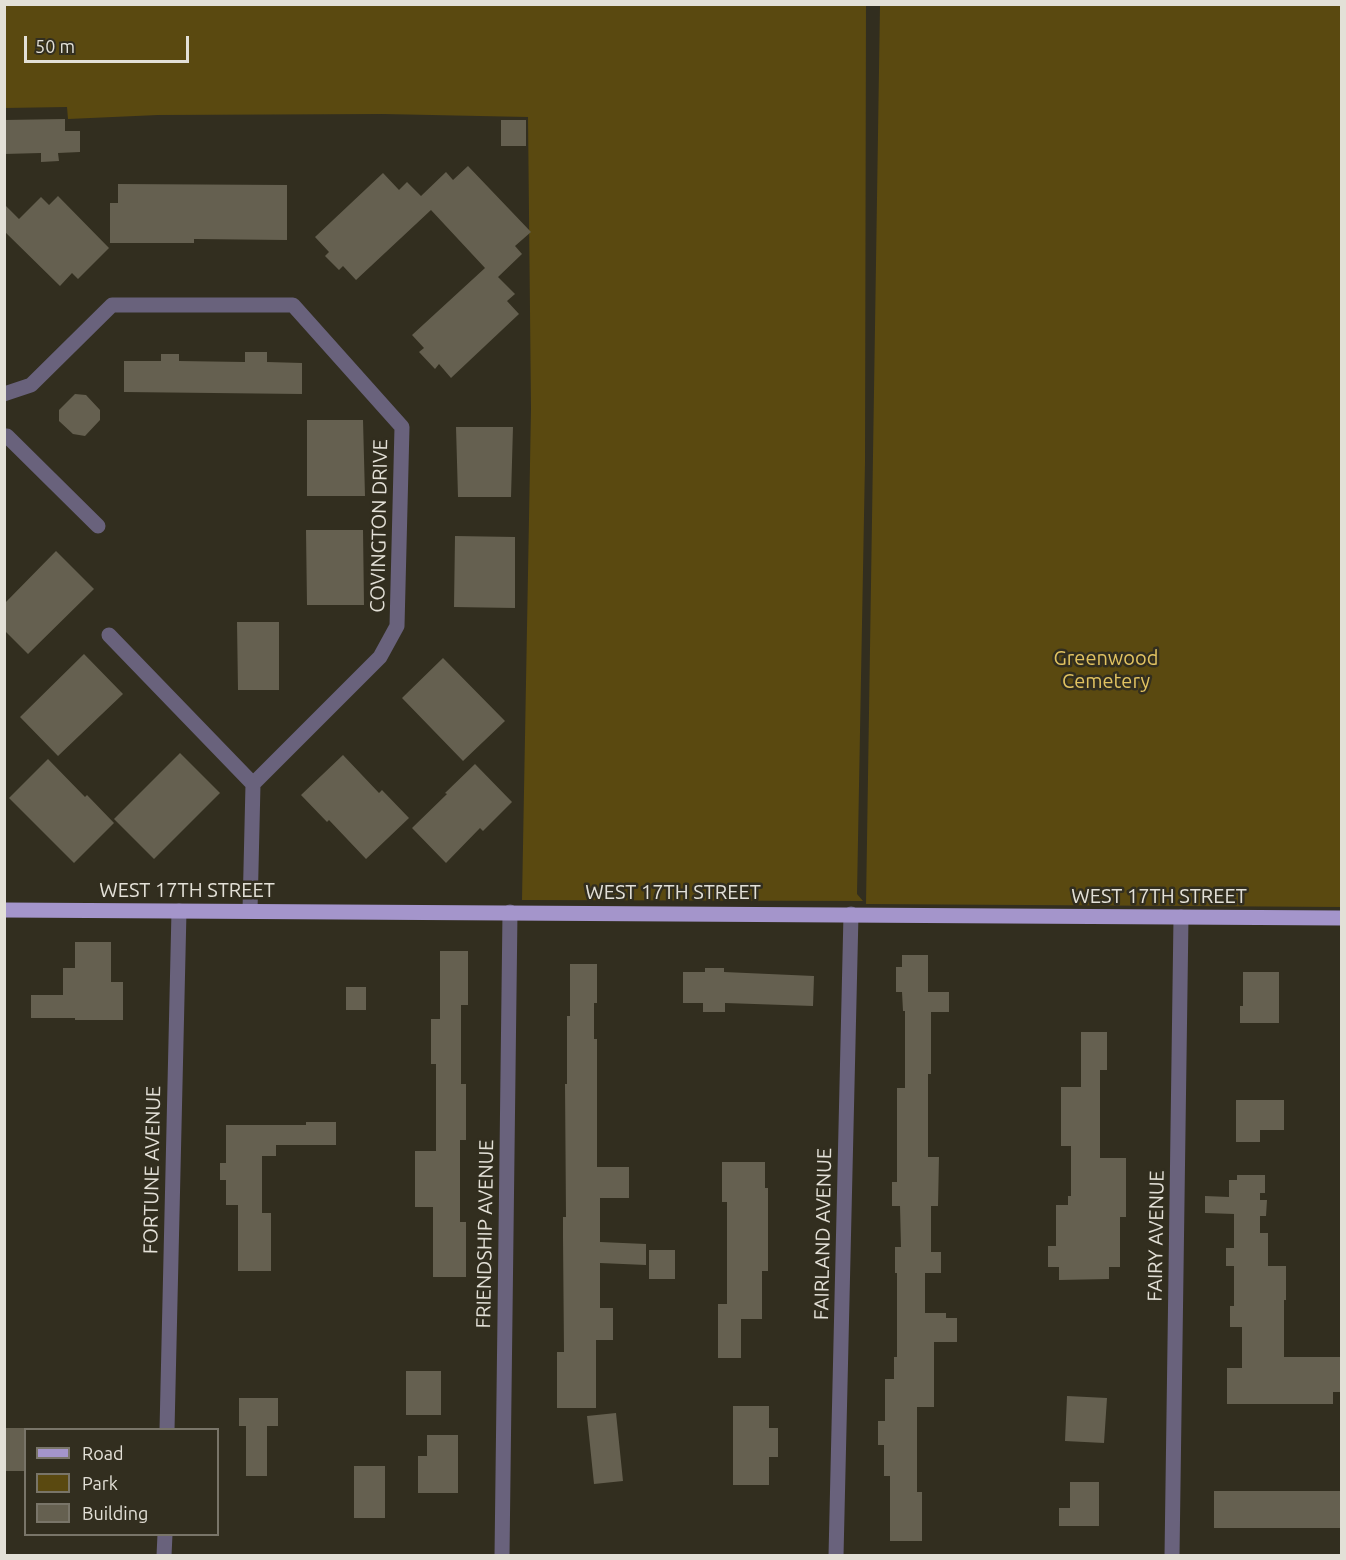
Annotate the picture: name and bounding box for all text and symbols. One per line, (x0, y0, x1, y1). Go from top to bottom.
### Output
scale bar (27, 24, 192, 62)
text: 50 m (35, 36, 75, 56)
street label: COVINGTON DRIVE (365, 439, 393, 613)
park label: Greenwood Cemetery (1054, 646, 1158, 693)
street label: WEST 17TH STREET (99, 878, 275, 902)
street label: WEST 17TH STREET (585, 880, 761, 904)
street label: WEST 17TH STREET (1071, 884, 1247, 908)
street label: FORTUNE AVENUE (139, 1086, 165, 1254)
street label: FRIENDSHIP AVENUE (471, 1139, 499, 1329)
street label: FAIRLAND AVENUE (809, 1148, 837, 1320)
street label: FAIRY AVENUE (1143, 1170, 1169, 1302)
legend (24, 1428, 219, 1536)
text: Road (82, 1443, 124, 1463)
text: Park (82, 1473, 118, 1493)
text: Building (82, 1503, 148, 1523)

